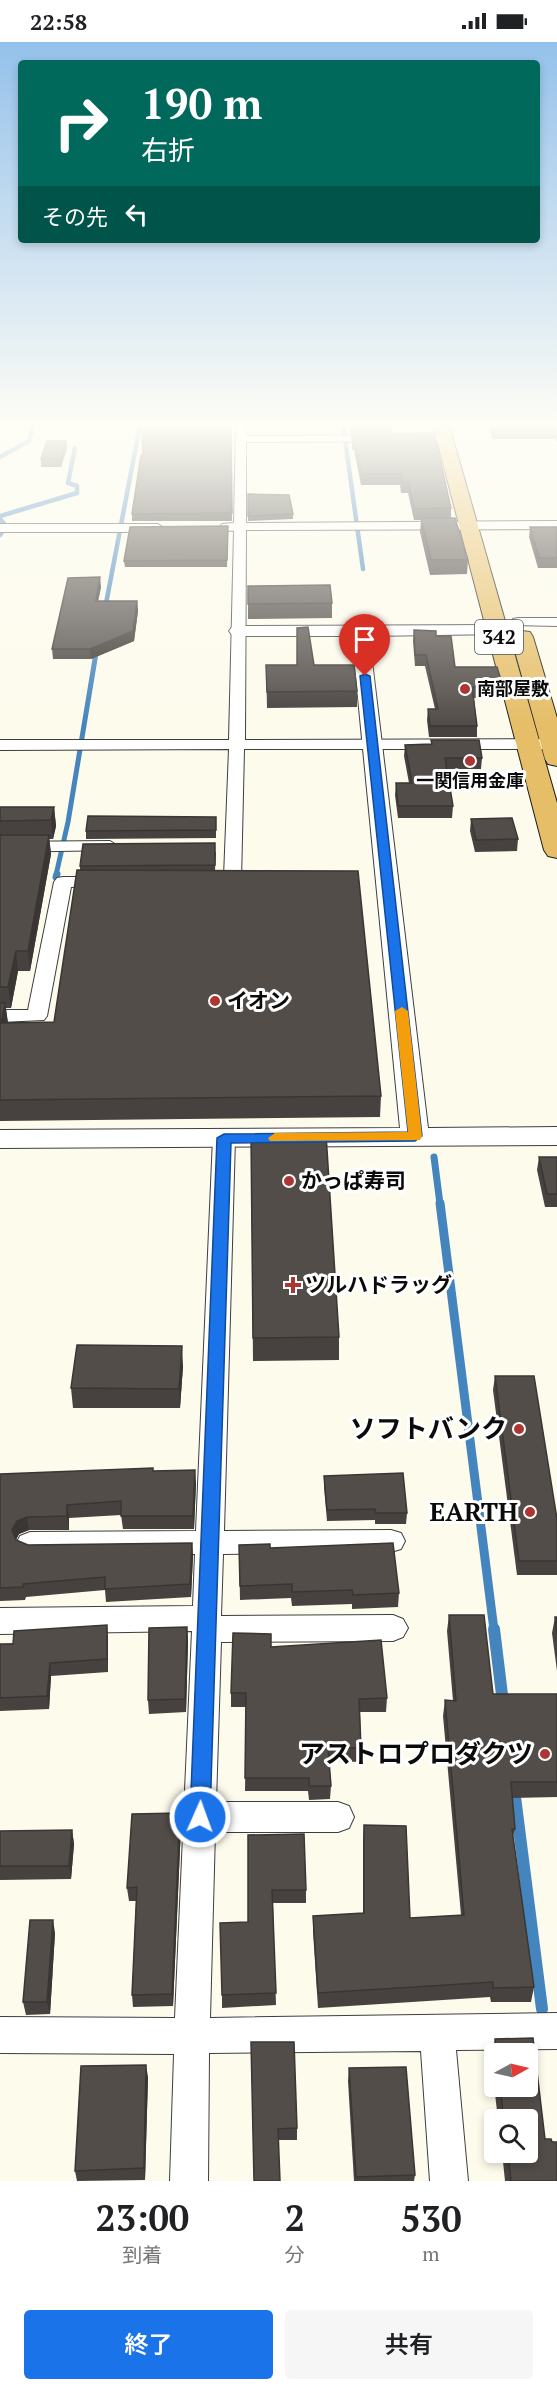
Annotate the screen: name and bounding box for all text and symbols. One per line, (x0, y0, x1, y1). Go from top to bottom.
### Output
text: 22:58 (30, 7, 87, 36)
text: 190 m (141, 75, 262, 131)
icon: right (42, 84, 120, 162)
text: 右折 (141, 132, 195, 168)
icon: left (120, 198, 153, 231)
text: その先 (42, 202, 108, 231)
pin (339, 614, 390, 676)
road number: 342 (475, 620, 523, 654)
icon: arrive (348, 623, 381, 656)
place label: 南部屋敷 (477, 676, 549, 700)
marker: 南部屋敷 (458, 682, 472, 696)
marker: 一関信用金庫 (463, 754, 477, 768)
place label: 一関信用金庫 (416, 768, 524, 792)
place label: イオン (227, 986, 290, 1014)
marker: イオン (208, 994, 222, 1008)
place label: かっぱ寿司 (301, 1166, 406, 1194)
marker: かっぱ寿司 (282, 1174, 296, 1188)
place label: ツルハドラッグ (305, 1270, 452, 1298)
marker: ツルハドラッグ (286, 1278, 300, 1292)
place label: ソフトバンク (350, 1411, 507, 1445)
marker: ソフトバンク (512, 1422, 526, 1436)
place label: EARTH (429, 1494, 518, 1528)
marker: EARTH (523, 1505, 537, 1519)
place label: アストロプロダクツ (299, 1736, 533, 1770)
marker: アストロプロダクツ (538, 1747, 552, 1761)
position arrow (168, 1785, 232, 1849)
north arrow (484, 2043, 538, 2097)
map controls (484, 2043, 538, 2163)
button: search (484, 2109, 538, 2163)
text: 23:00 (95, 2194, 189, 2241)
text: 2 (285, 2194, 305, 2241)
text: 530 (400, 2195, 462, 2242)
text: m (422, 2240, 440, 2267)
text: 到着 (122, 2241, 162, 2268)
text: 分 (285, 2241, 305, 2268)
button: 終了 (24, 2310, 273, 2379)
button: 共有 (285, 2310, 533, 2379)

